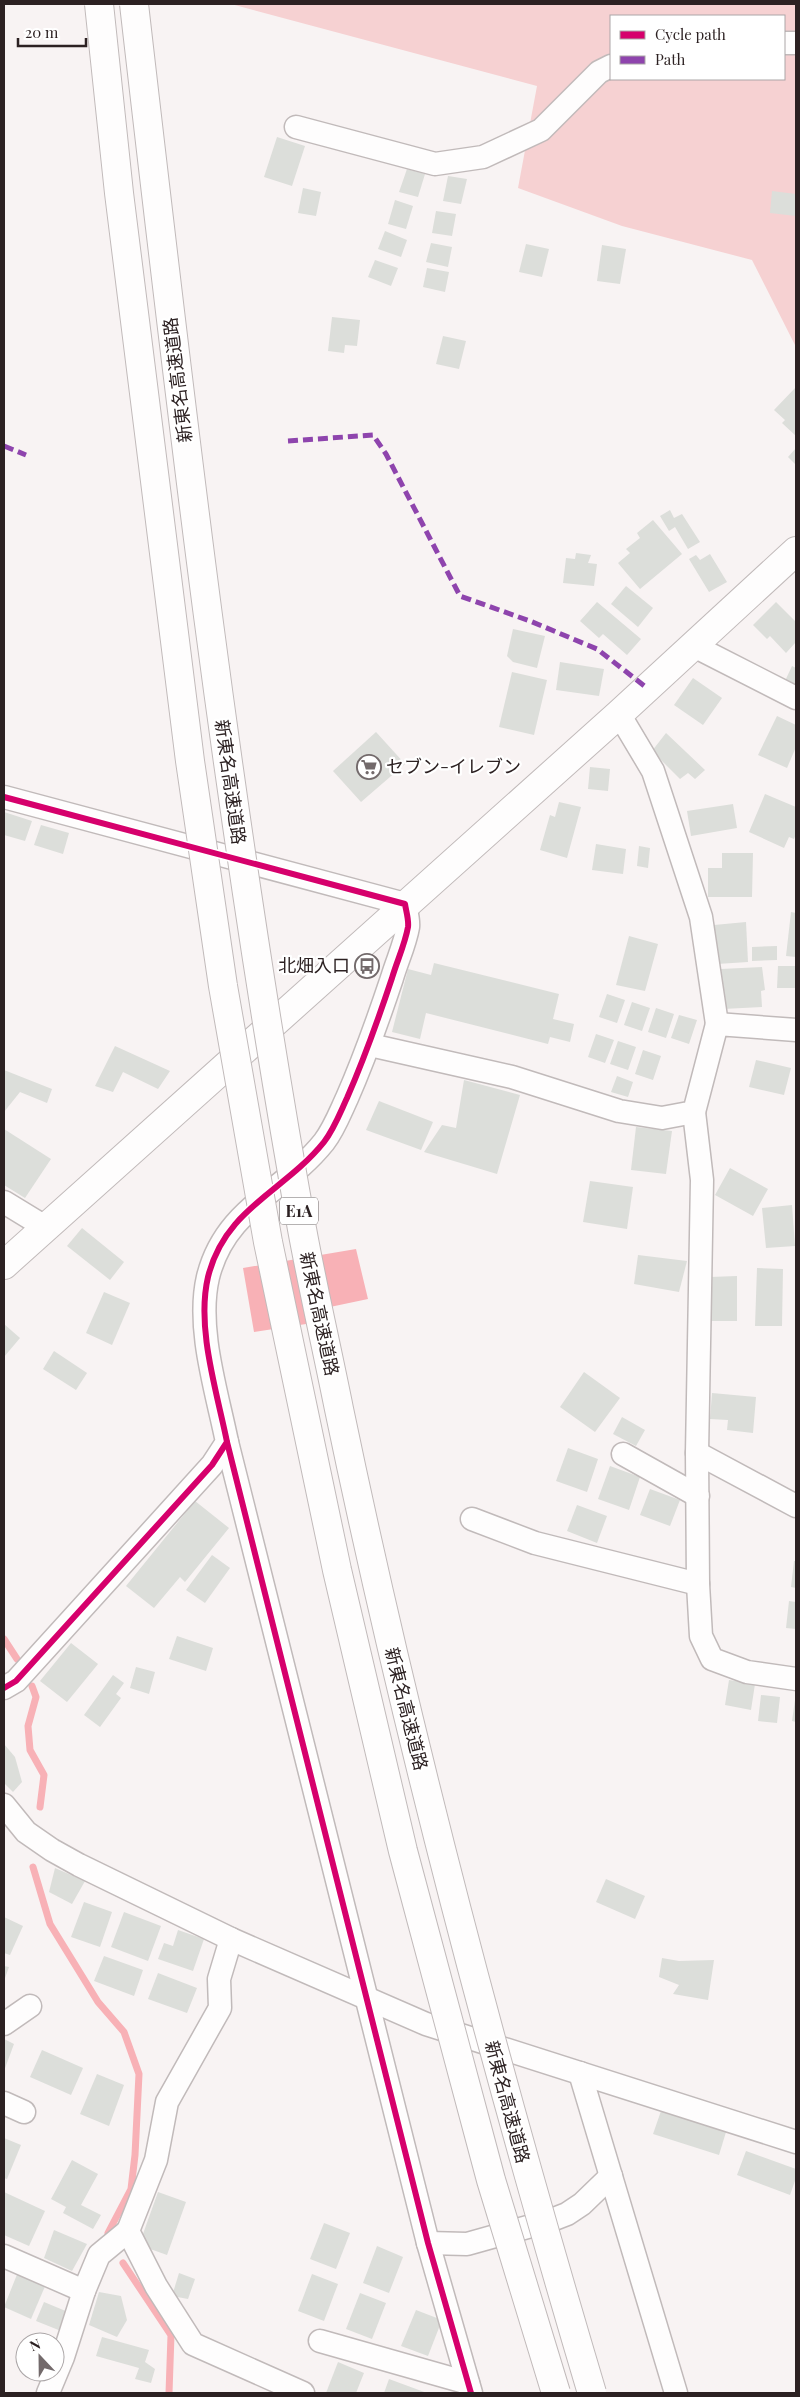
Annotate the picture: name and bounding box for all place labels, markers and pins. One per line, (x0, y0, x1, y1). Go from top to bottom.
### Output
supermarket icon: セブン-イレブン (356, 754, 382, 780)
place label: セブン-イレブン (386, 754, 521, 778)
place label: 北畑入口 (278, 953, 350, 977)
bus stop icon: 北畑入口 (354, 953, 380, 979)

